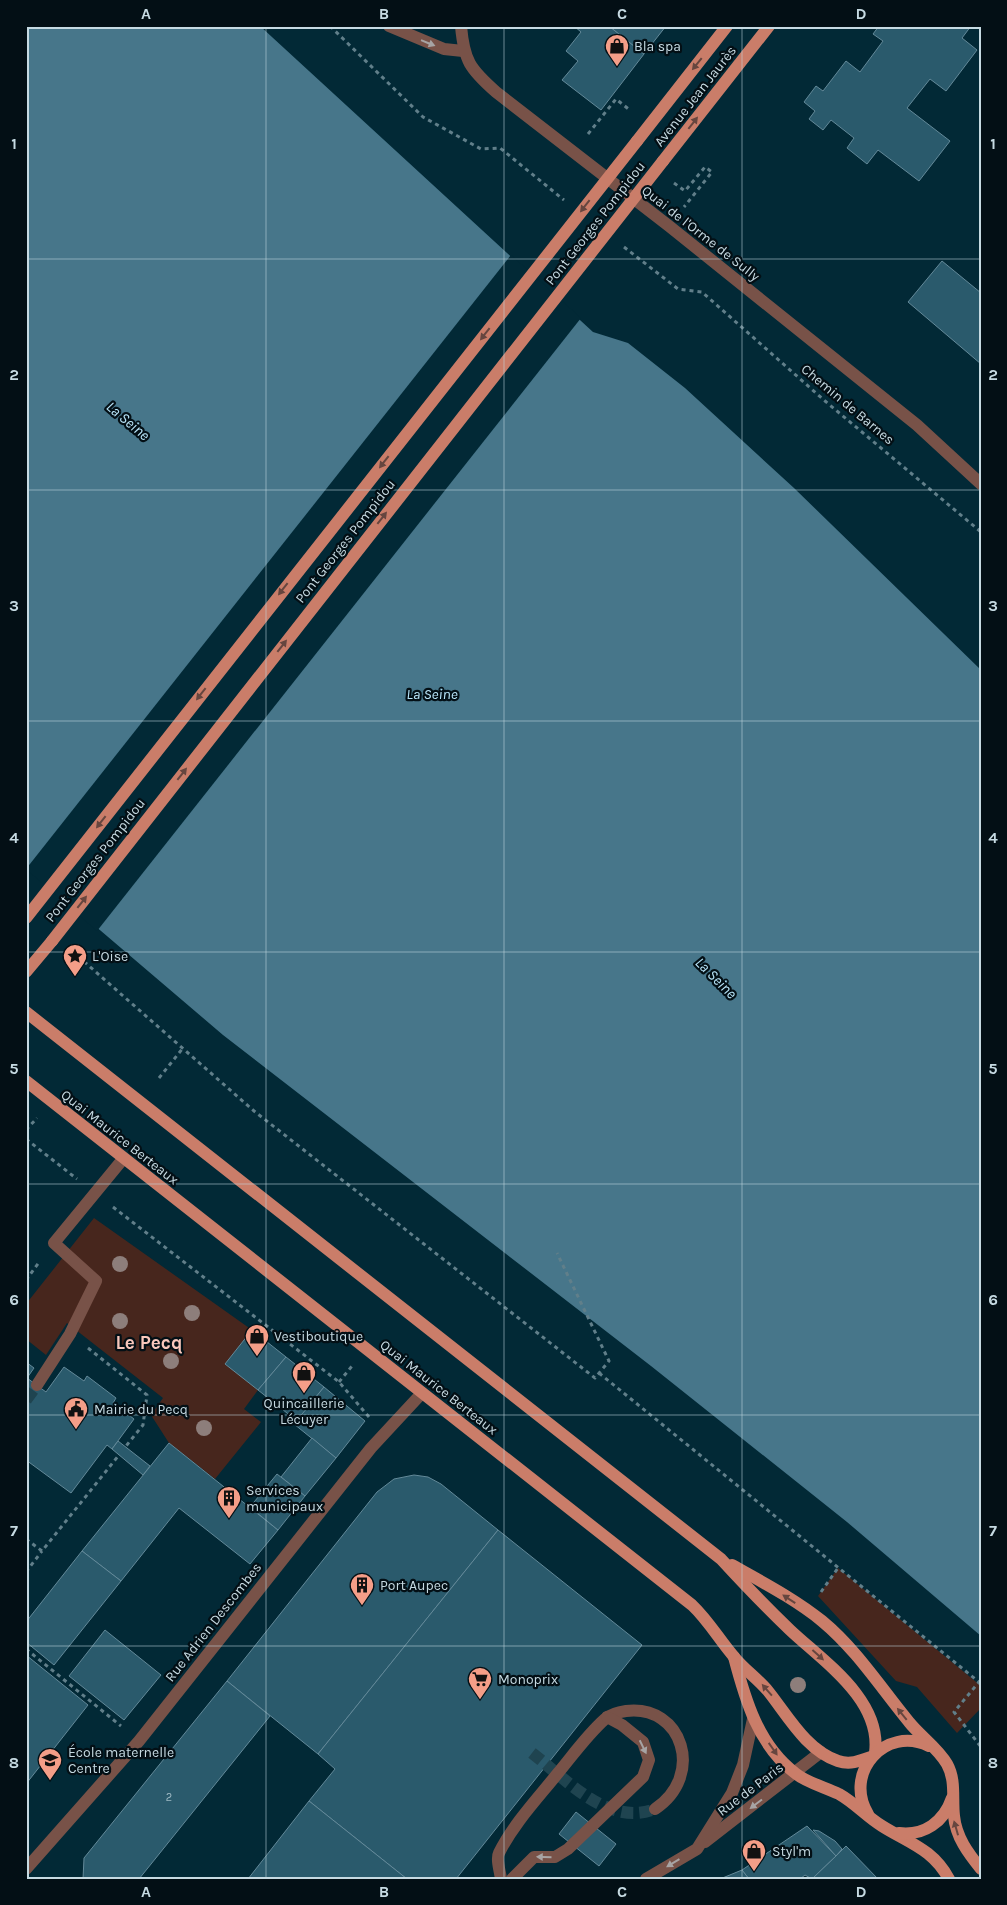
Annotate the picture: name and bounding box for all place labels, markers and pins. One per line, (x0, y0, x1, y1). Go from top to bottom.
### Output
shop icon: Bla spa (604, 33, 630, 67)
place label: Bla spa (634, 38, 681, 55)
place icon: L'Oise (62, 943, 88, 977)
place label: L'Oise (92, 948, 128, 965)
shop icon: Vestiboutique (244, 1323, 270, 1357)
place label: Vestiboutique (274, 1328, 363, 1345)
shop icon: Quincaillerie Lécuyer (291, 1360, 317, 1394)
place label: Quincaillerie Lécuyer (264, 1395, 344, 1428)
public building icon: Mairie du Pecq (63, 1396, 89, 1430)
place label: Mairie du Pecq (94, 1401, 188, 1418)
place label: Services municipaux (246, 1482, 323, 1515)
building icon: Services municipaux (216, 1485, 242, 1519)
building icon: Port Aupec (349, 1572, 375, 1606)
place label: Port Aupec (380, 1577, 448, 1594)
supermarket icon: Monoprix (467, 1666, 493, 1700)
place label: Monoprix (498, 1671, 558, 1688)
place label: École maternelle Centre (68, 1743, 174, 1777)
school or university icon: École maternelle Centre (37, 1747, 63, 1781)
shop icon: Styl'm (741, 1838, 767, 1872)
place label: Styl'm (772, 1843, 811, 1860)

